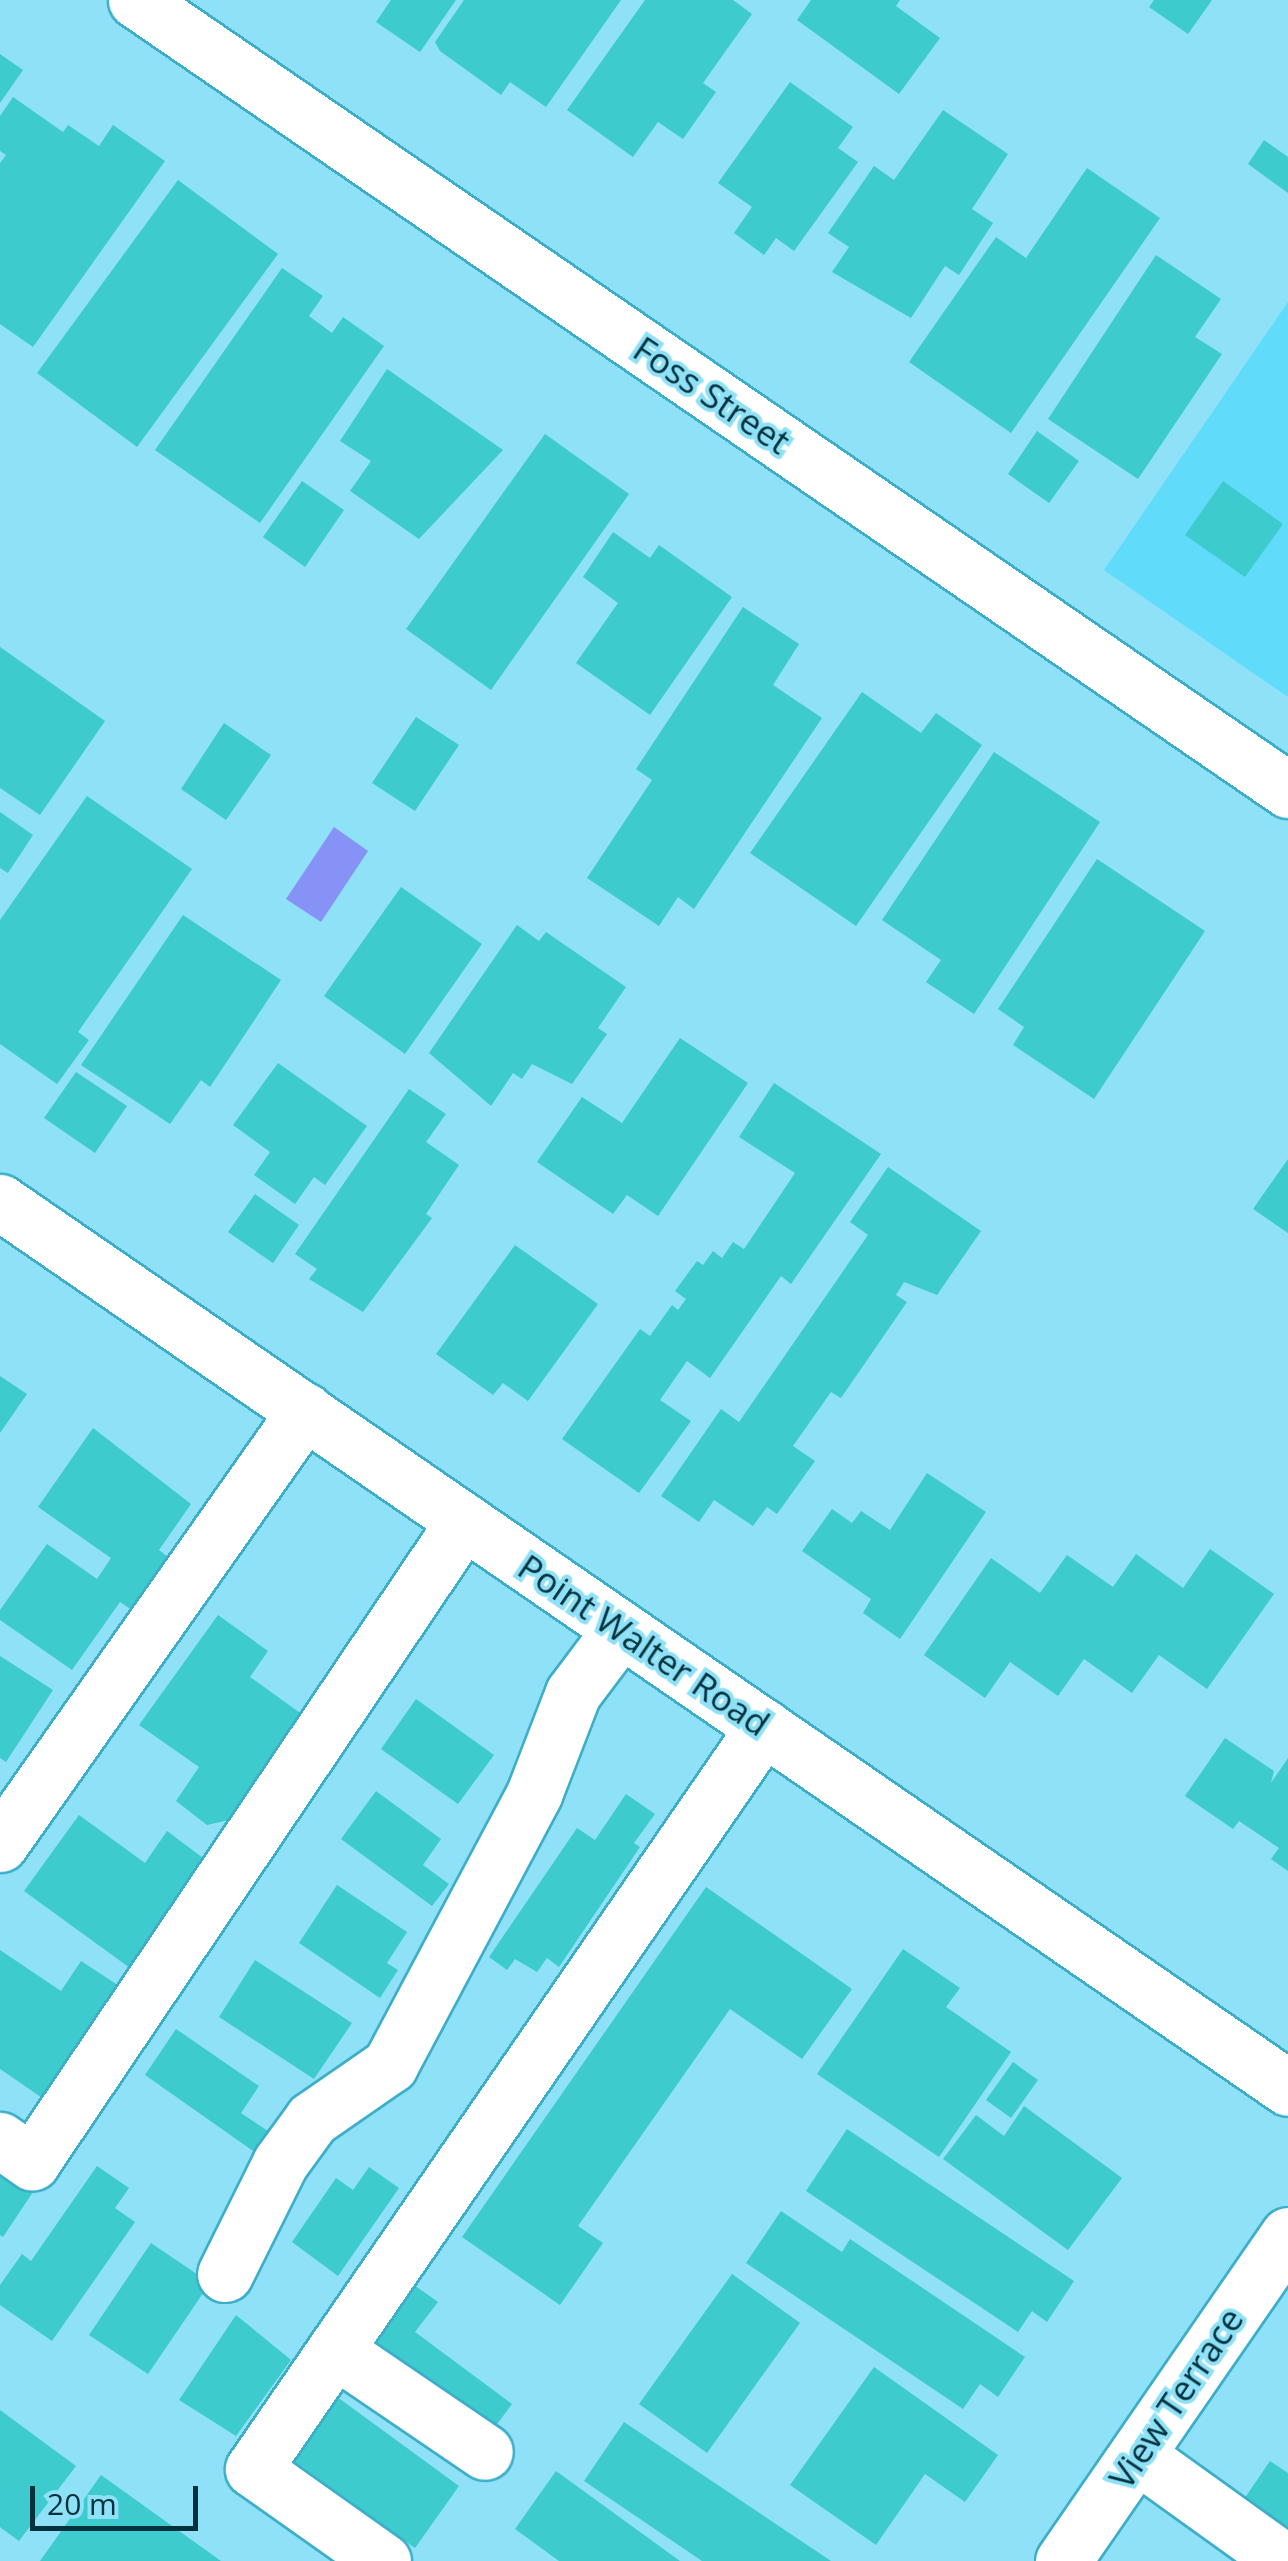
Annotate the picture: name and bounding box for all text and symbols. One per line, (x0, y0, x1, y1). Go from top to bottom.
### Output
street label: Foss Street (626, 327, 798, 463)
street label: Point Walter Road (511, 1545, 777, 1745)
street label: View Terrace (1100, 2300, 1252, 2496)
scale bar (35, 2466, 202, 2528)
text: 20 m (47, 2483, 117, 2524)

